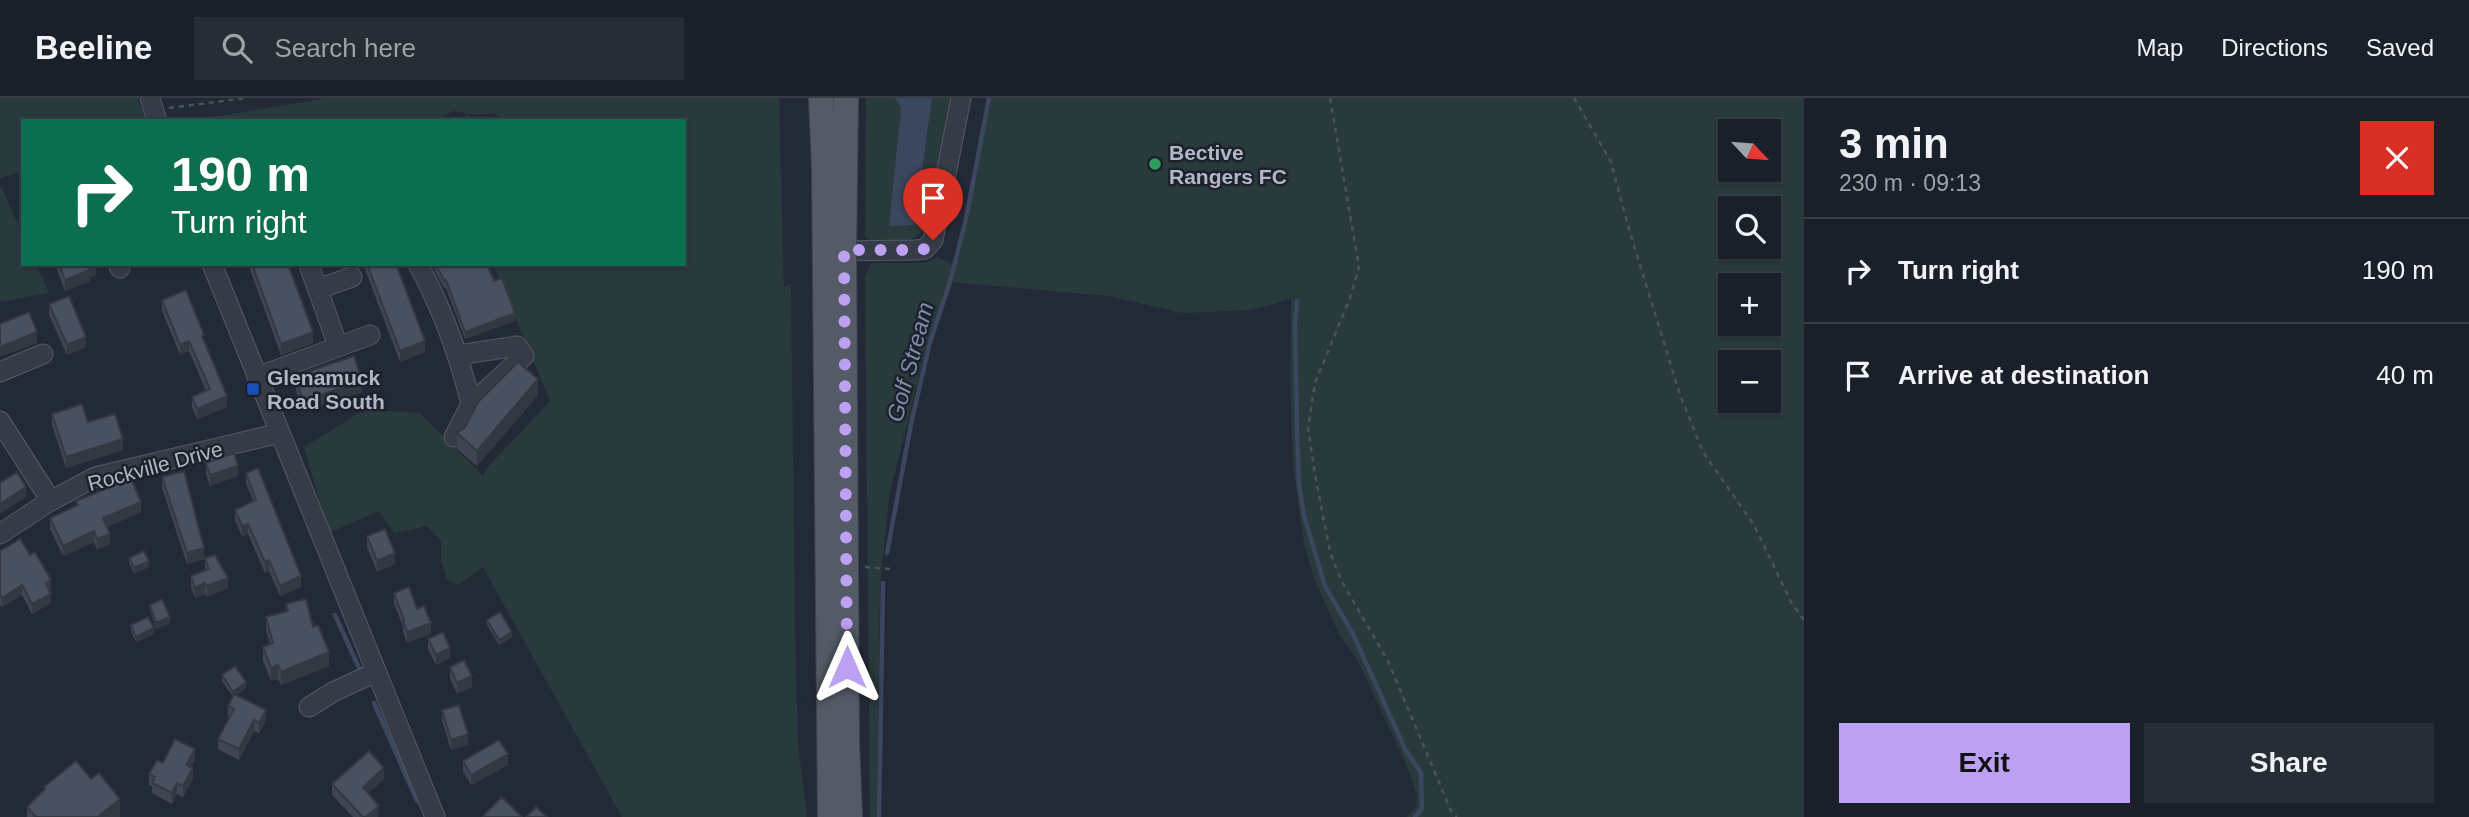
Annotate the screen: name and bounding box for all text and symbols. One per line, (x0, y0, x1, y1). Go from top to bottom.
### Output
search box (194, 17, 684, 80)
text: Beeline (35, 29, 152, 66)
icon: search (218, 29, 256, 67)
text: Search here (274, 33, 416, 63)
text: Map (2137, 34, 2183, 61)
text: Directions (2221, 34, 2328, 61)
text: Saved (2366, 34, 2434, 61)
north arrow (1718, 119, 1782, 182)
map controls (1718, 119, 1781, 413)
text: 3 min (1839, 120, 1949, 167)
button: close (2360, 121, 2434, 195)
place label: Bective Rangers FC (1169, 141, 1287, 188)
icon: right (56, 147, 147, 238)
text: 190 m (171, 147, 310, 201)
marker: Bective Rangers FC (1147, 156, 1163, 172)
pin (903, 168, 963, 240)
text: 230 m · 09:13 (1839, 170, 1981, 196)
icon: arrive (914, 179, 952, 217)
button: search (1718, 196, 1781, 259)
text: Turn right (171, 204, 307, 240)
icon: right (1839, 252, 1877, 290)
text: Turn right (1898, 255, 2019, 285)
text: 190 m (2362, 255, 2434, 285)
button: + (1718, 273, 1781, 336)
water label: Golf Stream (882, 299, 938, 425)
button: − (1718, 350, 1781, 413)
icon: arrive (1839, 357, 1877, 395)
text: Arrive at destination (1898, 360, 2149, 390)
text: 40 m (2376, 360, 2434, 390)
place label: Glenamuck Road South (267, 366, 385, 413)
marker: Glenamuck Road South (245, 381, 261, 397)
street label: Rockville Drive (85, 437, 225, 495)
position arrow (810, 630, 884, 704)
button: Exit (1839, 723, 2130, 803)
button: Share (2144, 723, 2434, 803)

